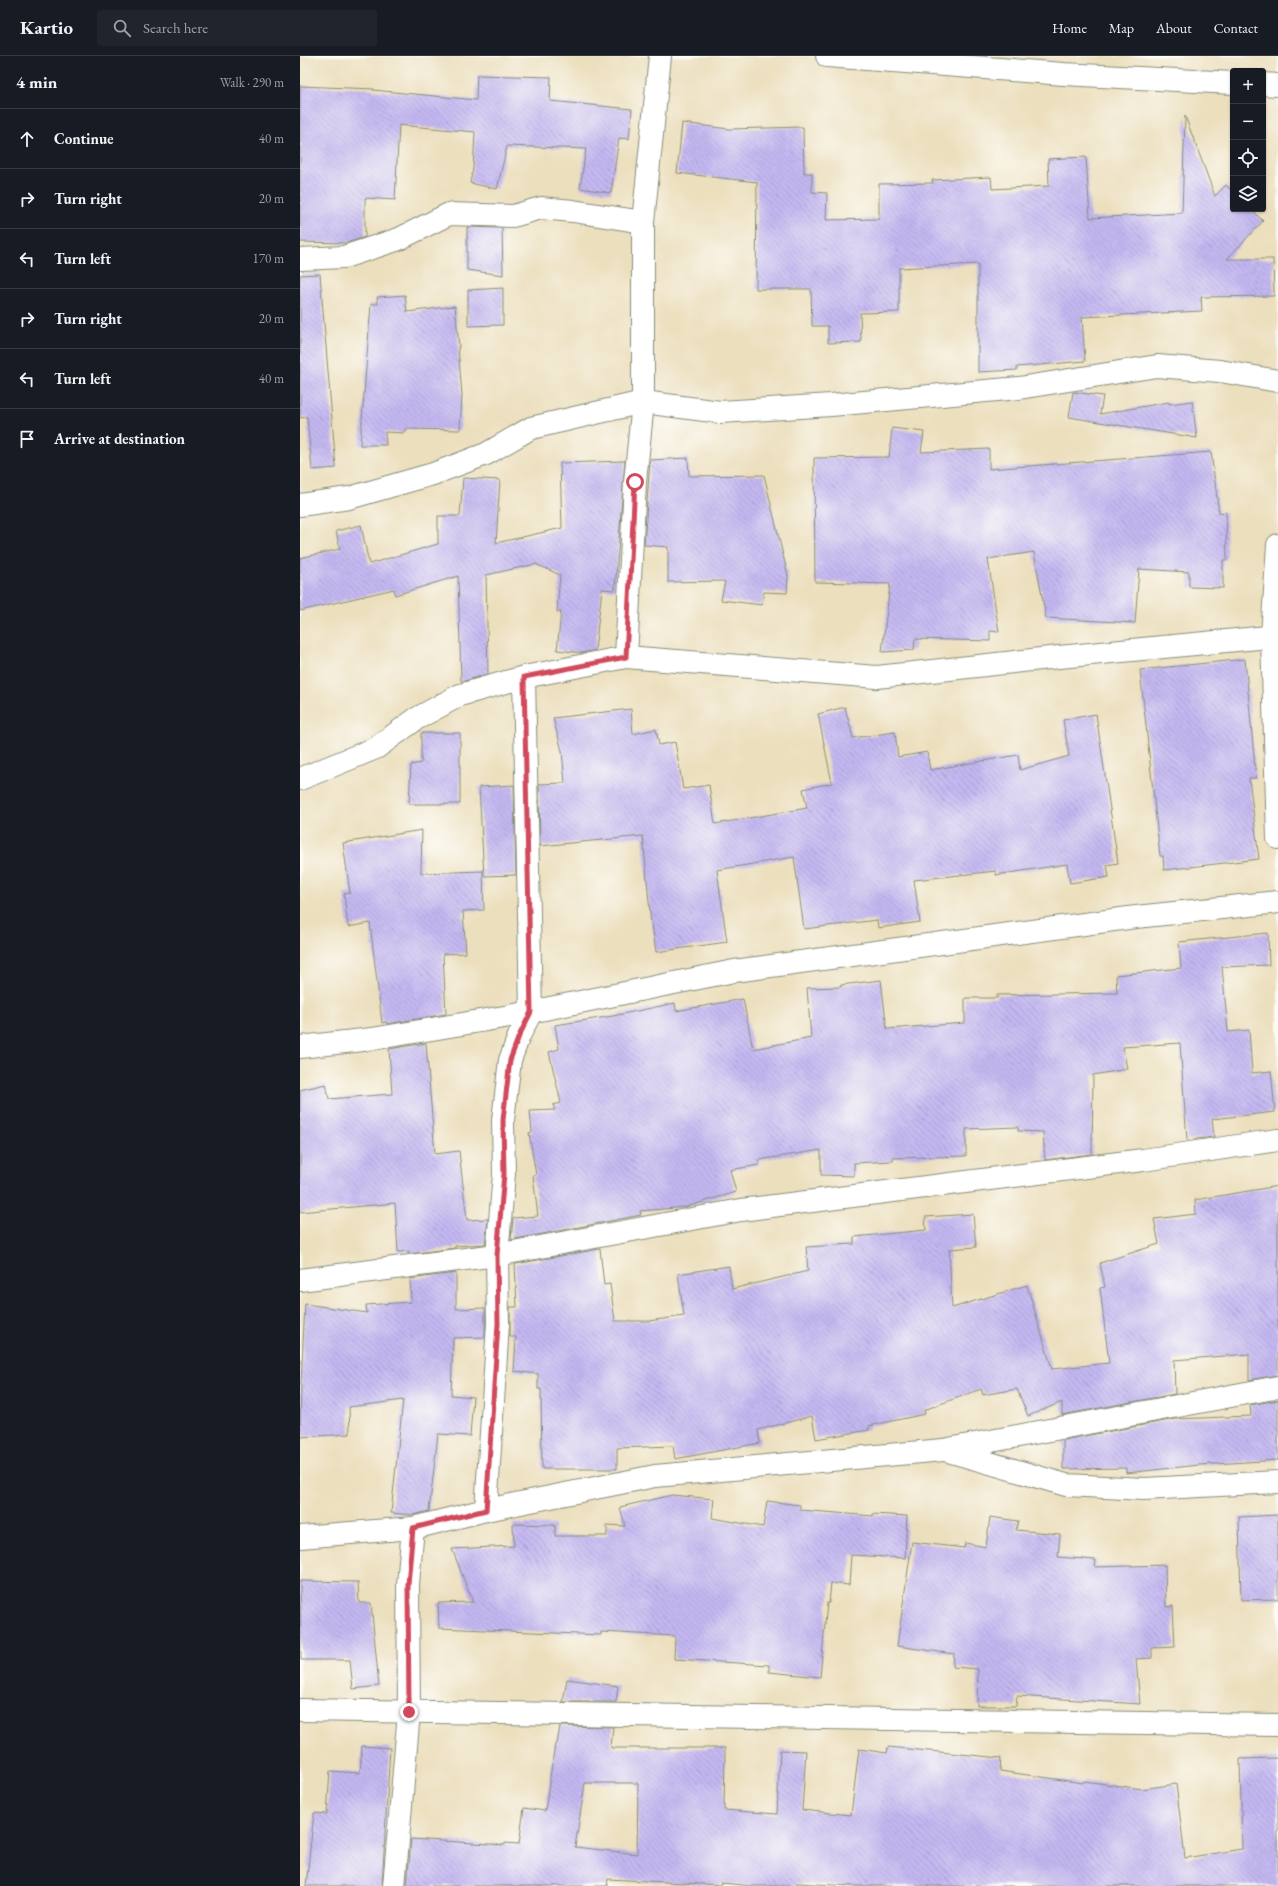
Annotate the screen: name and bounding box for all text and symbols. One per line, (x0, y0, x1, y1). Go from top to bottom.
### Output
search box (97, 10, 377, 46)
text: Kartio (20, 15, 73, 40)
icon: search (111, 17, 133, 39)
text: Search here (143, 18, 208, 37)
text: Home (1052, 19, 1087, 37)
text: Map (1109, 19, 1134, 37)
text: About (1156, 19, 1192, 37)
text: Contact (1214, 19, 1258, 37)
map controls (1230, 68, 1266, 212)
button: + (1230, 68, 1266, 104)
text: 4 min (16, 71, 57, 93)
text: Walk · 290 m (220, 74, 284, 91)
button: − (1230, 104, 1266, 140)
icon: ahead (16, 128, 38, 150)
text: Continue (54, 129, 114, 148)
text: 40 m (259, 130, 284, 147)
button: locate (1230, 140, 1266, 176)
button: layers (1230, 176, 1266, 212)
icon: right (16, 188, 38, 210)
text: Turn right (54, 189, 122, 208)
text: 20 m (259, 190, 284, 207)
icon: left (16, 248, 38, 270)
text: Turn left (54, 249, 111, 268)
text: 170 m (253, 250, 284, 267)
icon: right (16, 308, 38, 330)
text: Turn right (54, 309, 122, 328)
text: 20 m (259, 310, 284, 327)
icon: left (16, 368, 38, 390)
text: Turn left (54, 369, 111, 388)
text: 40 m (259, 370, 284, 387)
icon: arrive (16, 428, 38, 450)
text: Arrive at destination (54, 429, 185, 448)
route start (626, 473, 644, 491)
route end (400, 1703, 418, 1721)

